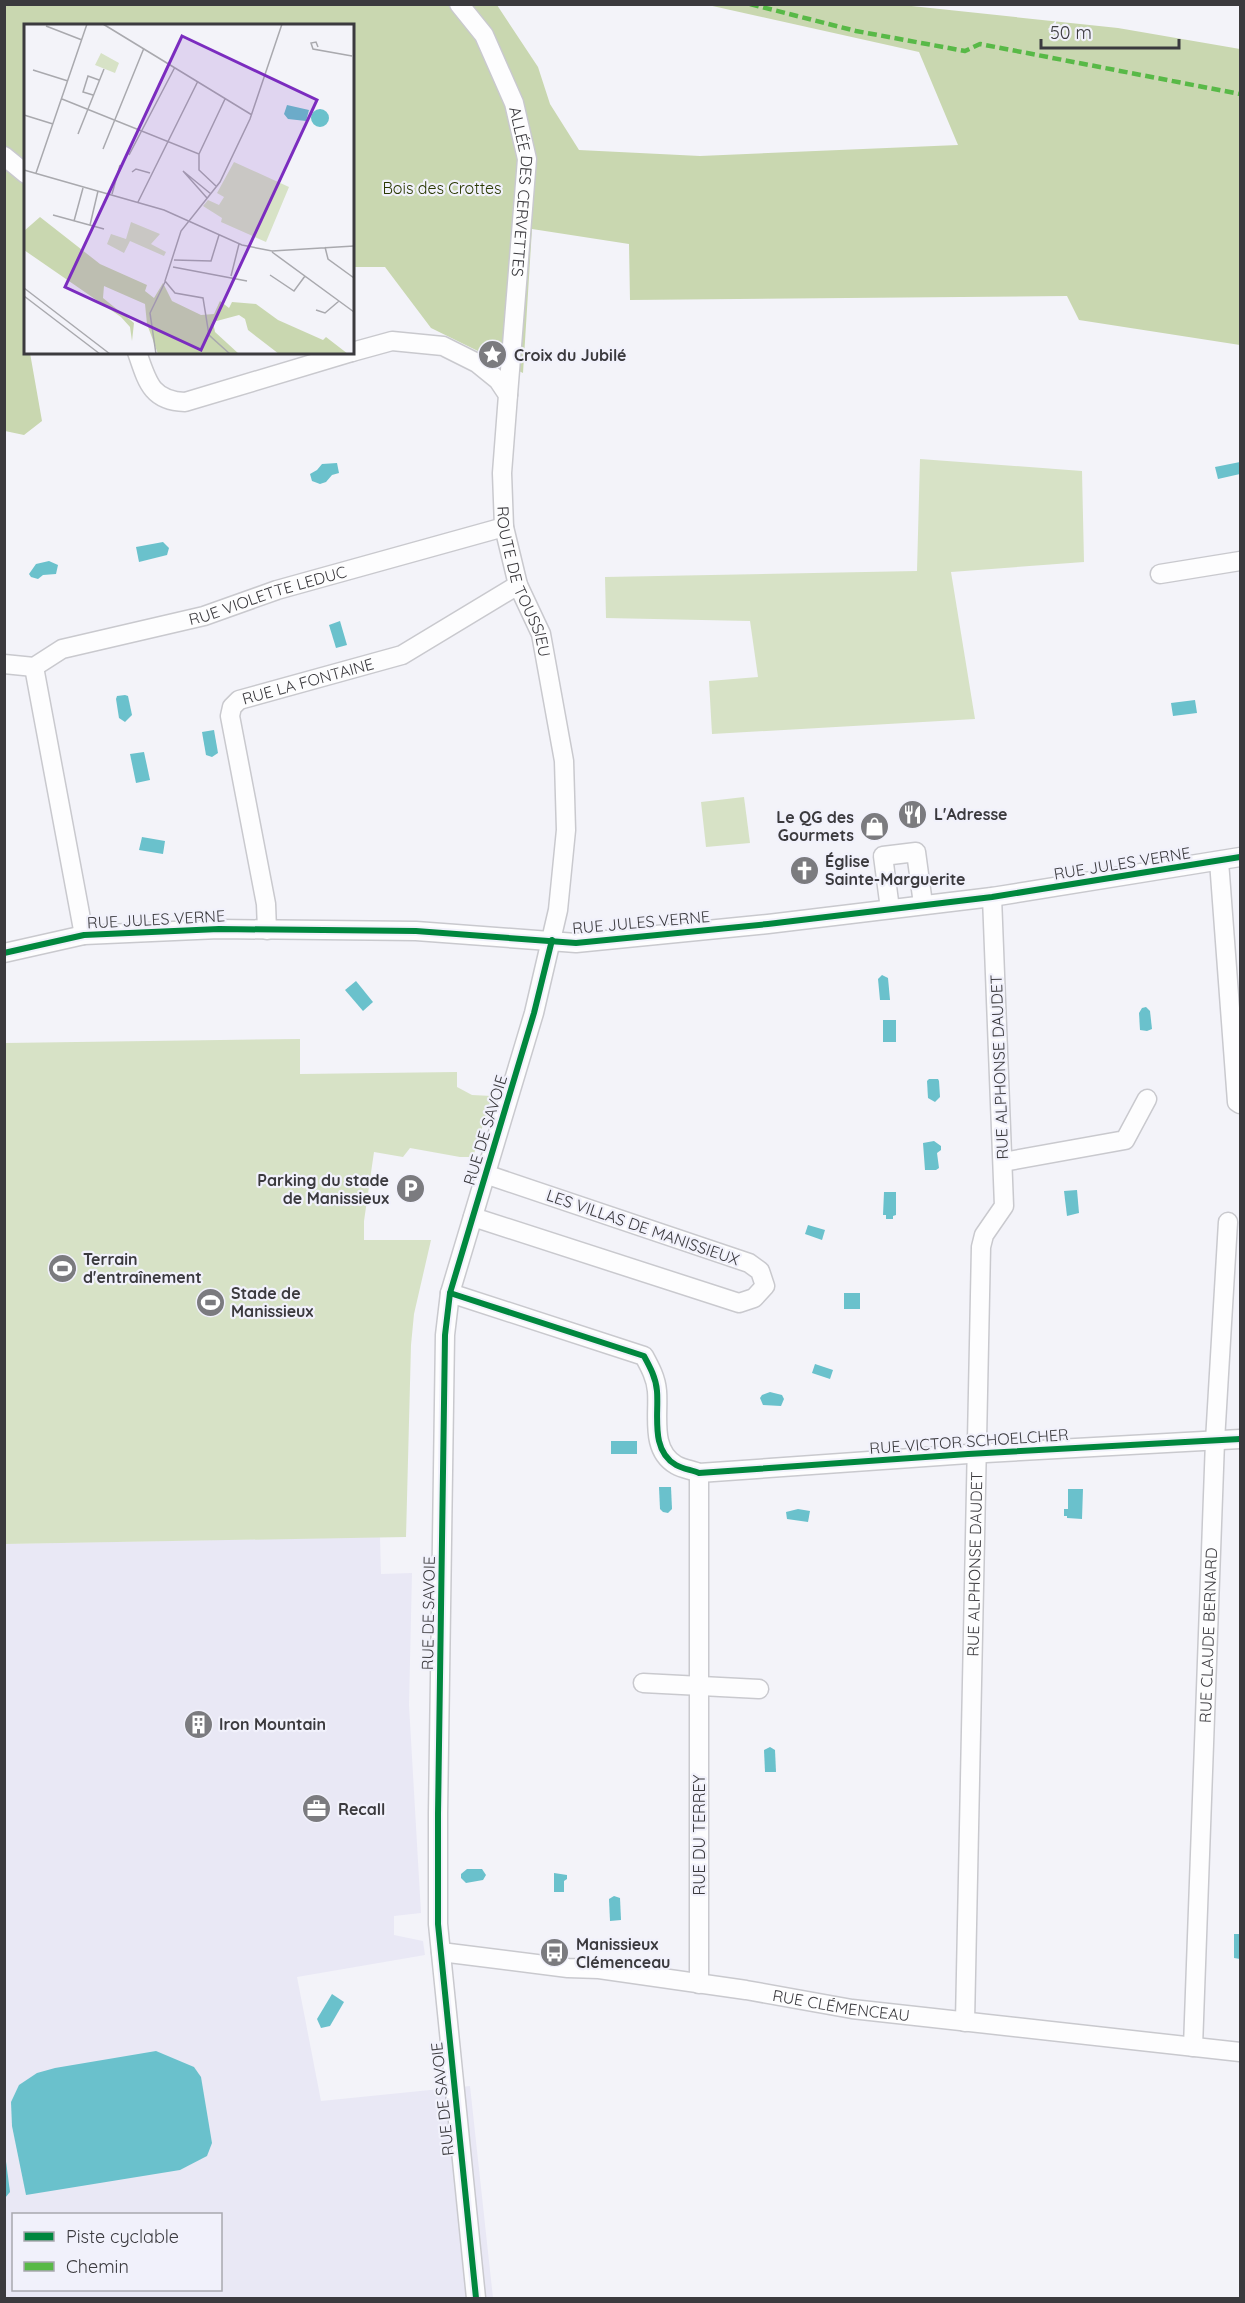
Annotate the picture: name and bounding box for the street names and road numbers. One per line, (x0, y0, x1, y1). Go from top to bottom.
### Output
street label: ALLÉE DES CERVETTES (505, 105, 537, 278)
street label: ROUTE DE TOUSSIEU (493, 506, 555, 658)
street label: RUE VIOLETTE LEDUC (187, 561, 349, 629)
street label: RUE LA FONTAINE (240, 653, 376, 709)
street label: RUE JULES VERNE (1052, 842, 1192, 884)
street label: RUE JULES VERNE (86, 905, 226, 933)
street label: RUE JULES VERNE (571, 906, 711, 938)
street label: RUE ALPHONSE DAUDET (986, 974, 1012, 1160)
street label: RUE DE SAVOIE (459, 1072, 511, 1188)
street label: LES VILLAS DE MANISSIEUX (544, 1185, 742, 1270)
street label: RUE VICTOR SCHOELCHER (869, 1424, 1069, 1458)
street label: RUE ALPHONSE DAUDET (963, 1471, 986, 1657)
street label: RUE CLAUDE BERNARD (1195, 1547, 1221, 1723)
street label: RUE DE SAVOIE (417, 1556, 439, 1670)
street label: RUE DU TERREY (689, 1774, 709, 1896)
street label: RUE CLÉMENCEAU (771, 1985, 911, 2025)
street label: RUE DE SAVOIE (426, 2041, 458, 2157)

